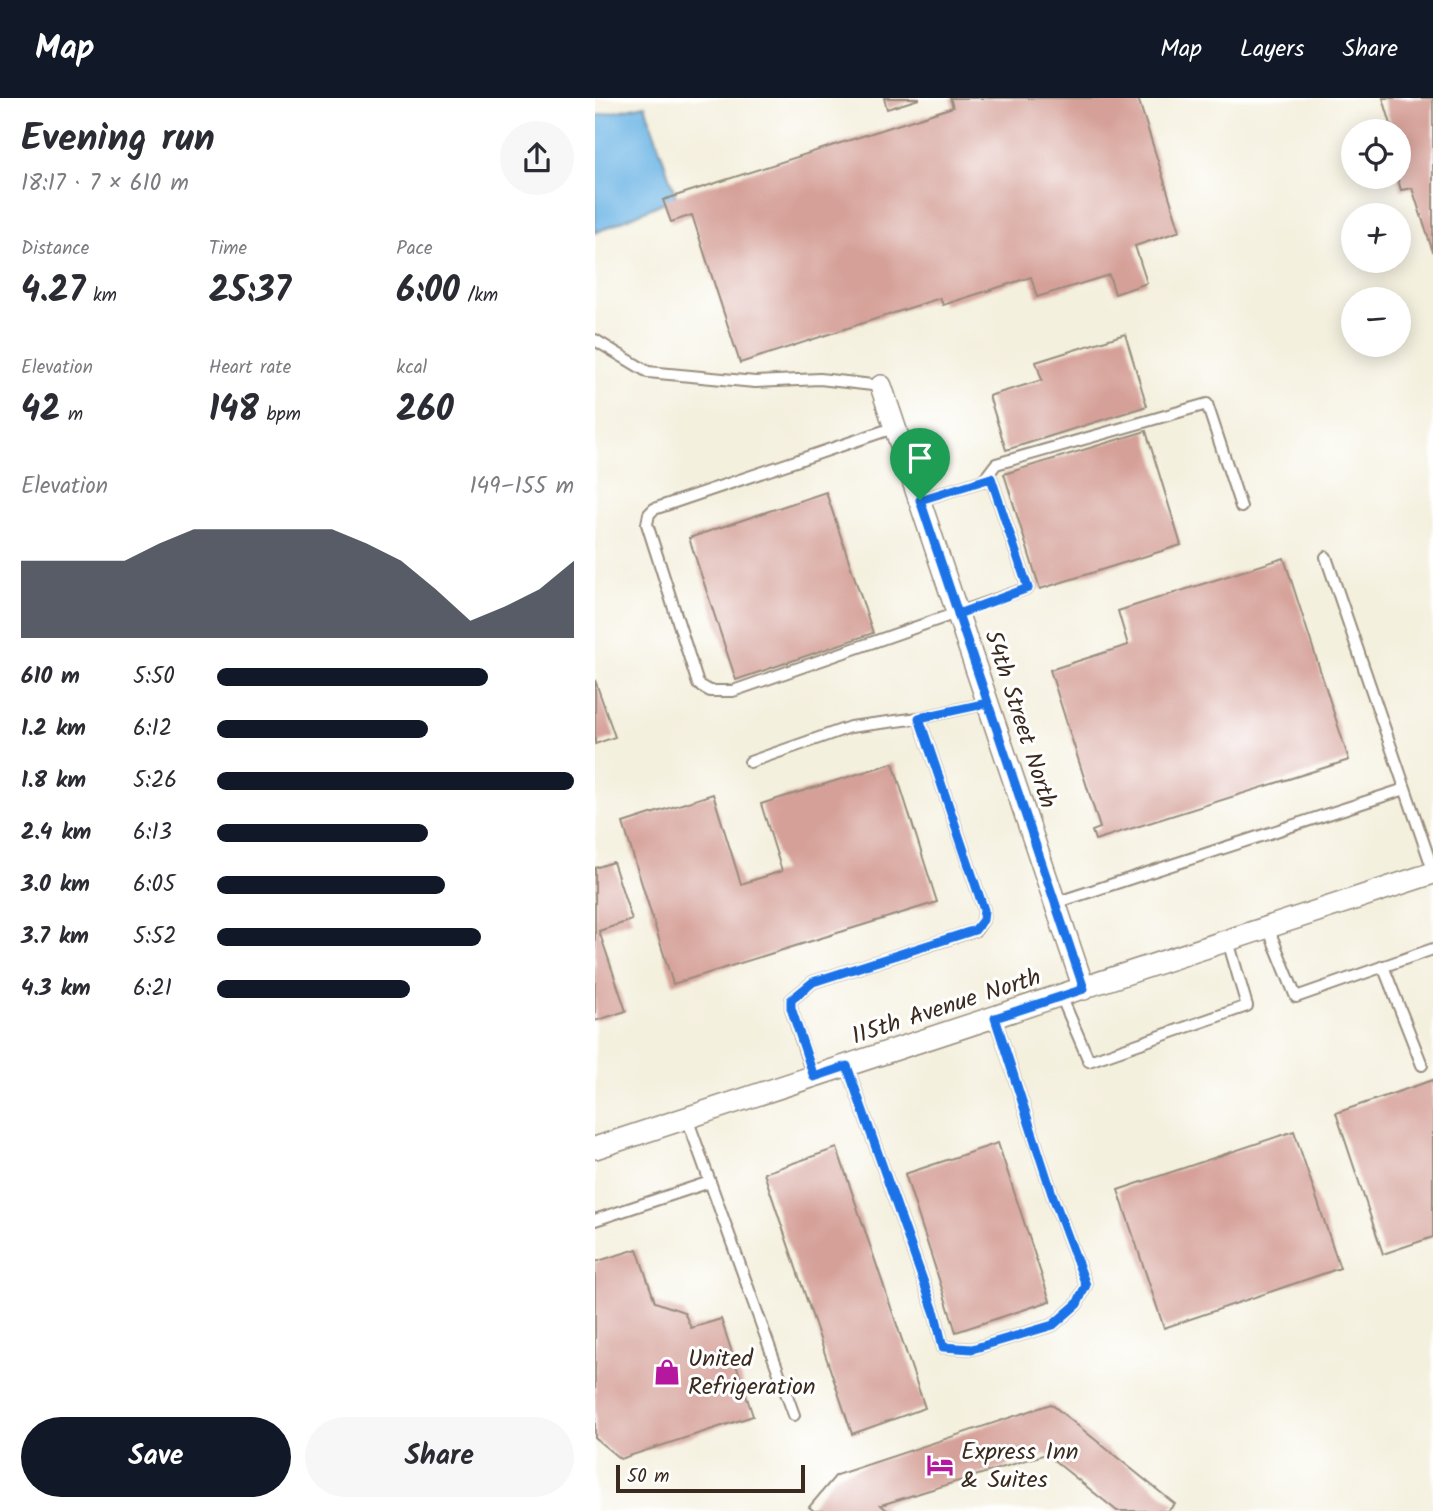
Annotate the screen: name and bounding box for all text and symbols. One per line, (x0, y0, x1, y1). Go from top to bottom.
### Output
text: Map (35, 23, 95, 76)
text: Map (1160, 30, 1202, 69)
text: Layers (1240, 30, 1304, 69)
text: Share (1342, 30, 1398, 69)
text: Evening run (21, 110, 215, 170)
map controls (1341, 119, 1411, 357)
button: locate (1341, 119, 1411, 189)
button: share (500, 121, 574, 195)
text: 18:17 · 7 × 610 m (21, 166, 189, 202)
button: + (1341, 203, 1411, 273)
text: Distance (21, 234, 89, 264)
text: Time (209, 234, 247, 264)
text: Pace (396, 234, 433, 264)
text: 4.27 (21, 264, 85, 320)
text: 25:37 (209, 264, 291, 320)
text: 6:00 (396, 264, 460, 320)
text: km (85, 281, 117, 311)
text: /km (460, 281, 498, 311)
button: − (1341, 287, 1411, 357)
text: Elevation (21, 353, 93, 383)
text: Heart rate (209, 353, 291, 383)
text: kcal (396, 353, 427, 383)
text: 42 (21, 383, 60, 439)
text: 148 (209, 383, 259, 439)
text: 260 (396, 383, 454, 439)
text: m (60, 400, 83, 430)
text: bpm (259, 400, 301, 430)
pin (890, 428, 950, 500)
icon: arrive (901, 439, 939, 477)
text: Elevation (21, 469, 108, 505)
text: 149–155 m (469, 469, 574, 505)
street label: 54th Street North (972, 625, 1067, 814)
text: 610 m (21, 659, 80, 695)
text: 5:50 (133, 659, 175, 695)
text: 1.2 km (21, 711, 86, 747)
text: 6:12 (133, 711, 172, 747)
text: 1.8 km (21, 763, 86, 799)
text: 5:26 (133, 763, 177, 799)
text: 2.4 km (21, 815, 91, 851)
text: 6:13 (133, 815, 172, 851)
text: 3.0 km (21, 867, 90, 903)
text: 6:05 (133, 867, 175, 903)
text: 3.7 km (21, 919, 89, 955)
text: 5:52 (133, 919, 177, 955)
street label: 115th Avenue North (847, 958, 1046, 1056)
text: 4.3 km (21, 971, 91, 1007)
text: 6:21 (133, 971, 172, 1007)
place label: United Refrigeration (688, 1340, 816, 1407)
shop icon: United Refrigeration (652, 1357, 682, 1387)
button: Save (21, 1417, 291, 1497)
button: Share (305, 1417, 574, 1497)
place label: Express Inn & Suites (961, 1433, 1079, 1500)
hotel icon: Express Inn & Suites (925, 1450, 955, 1480)
scale bar (616, 1462, 805, 1494)
text: 50 m (627, 1462, 669, 1492)

